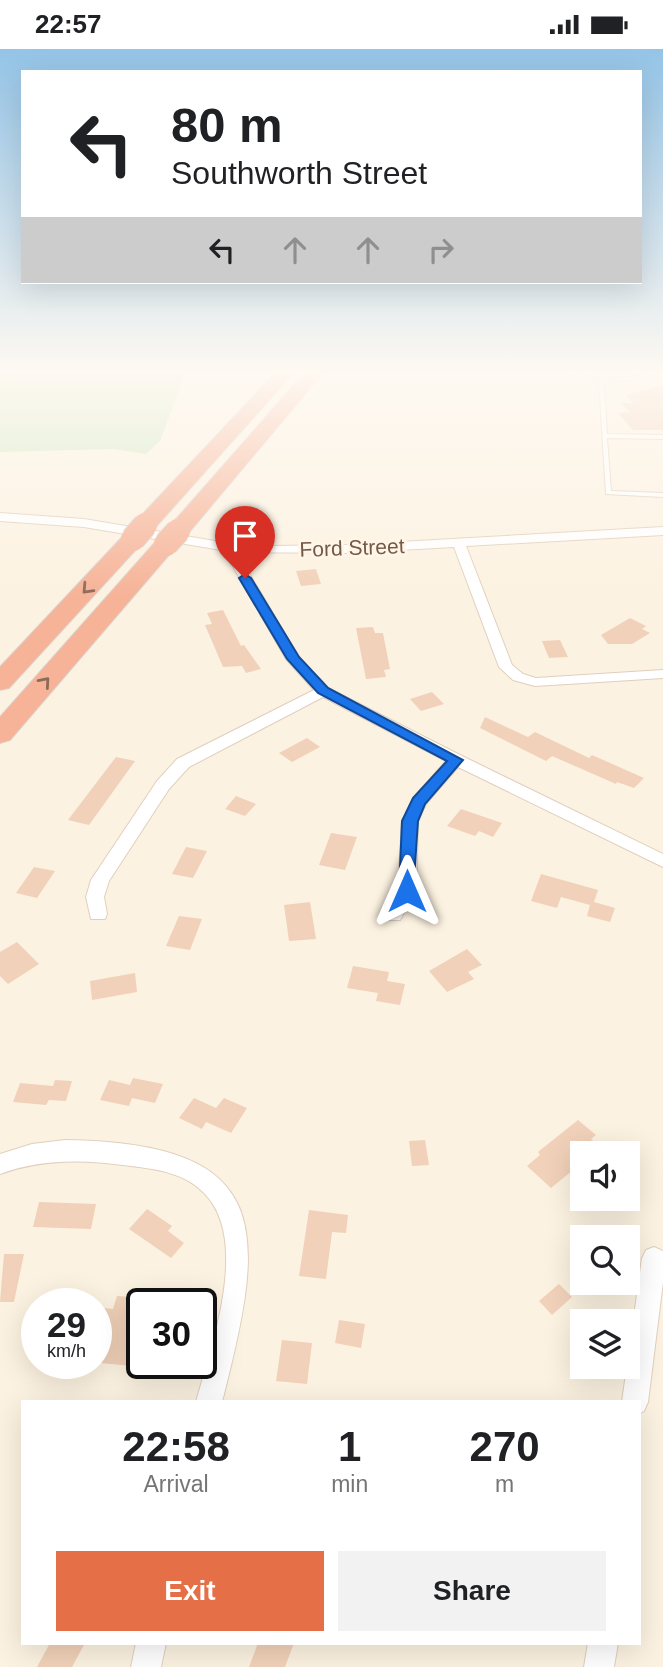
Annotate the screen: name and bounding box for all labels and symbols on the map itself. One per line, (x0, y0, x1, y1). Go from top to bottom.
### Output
pin (215, 506, 275, 578)
street label: Ford Street (299, 534, 405, 561)
one-way arrow (82, 581, 95, 594)
one-way arrow (37, 677, 49, 690)
position arrow (370, 854, 444, 928)
speed limit sign: 30 (126, 1288, 217, 1379)

